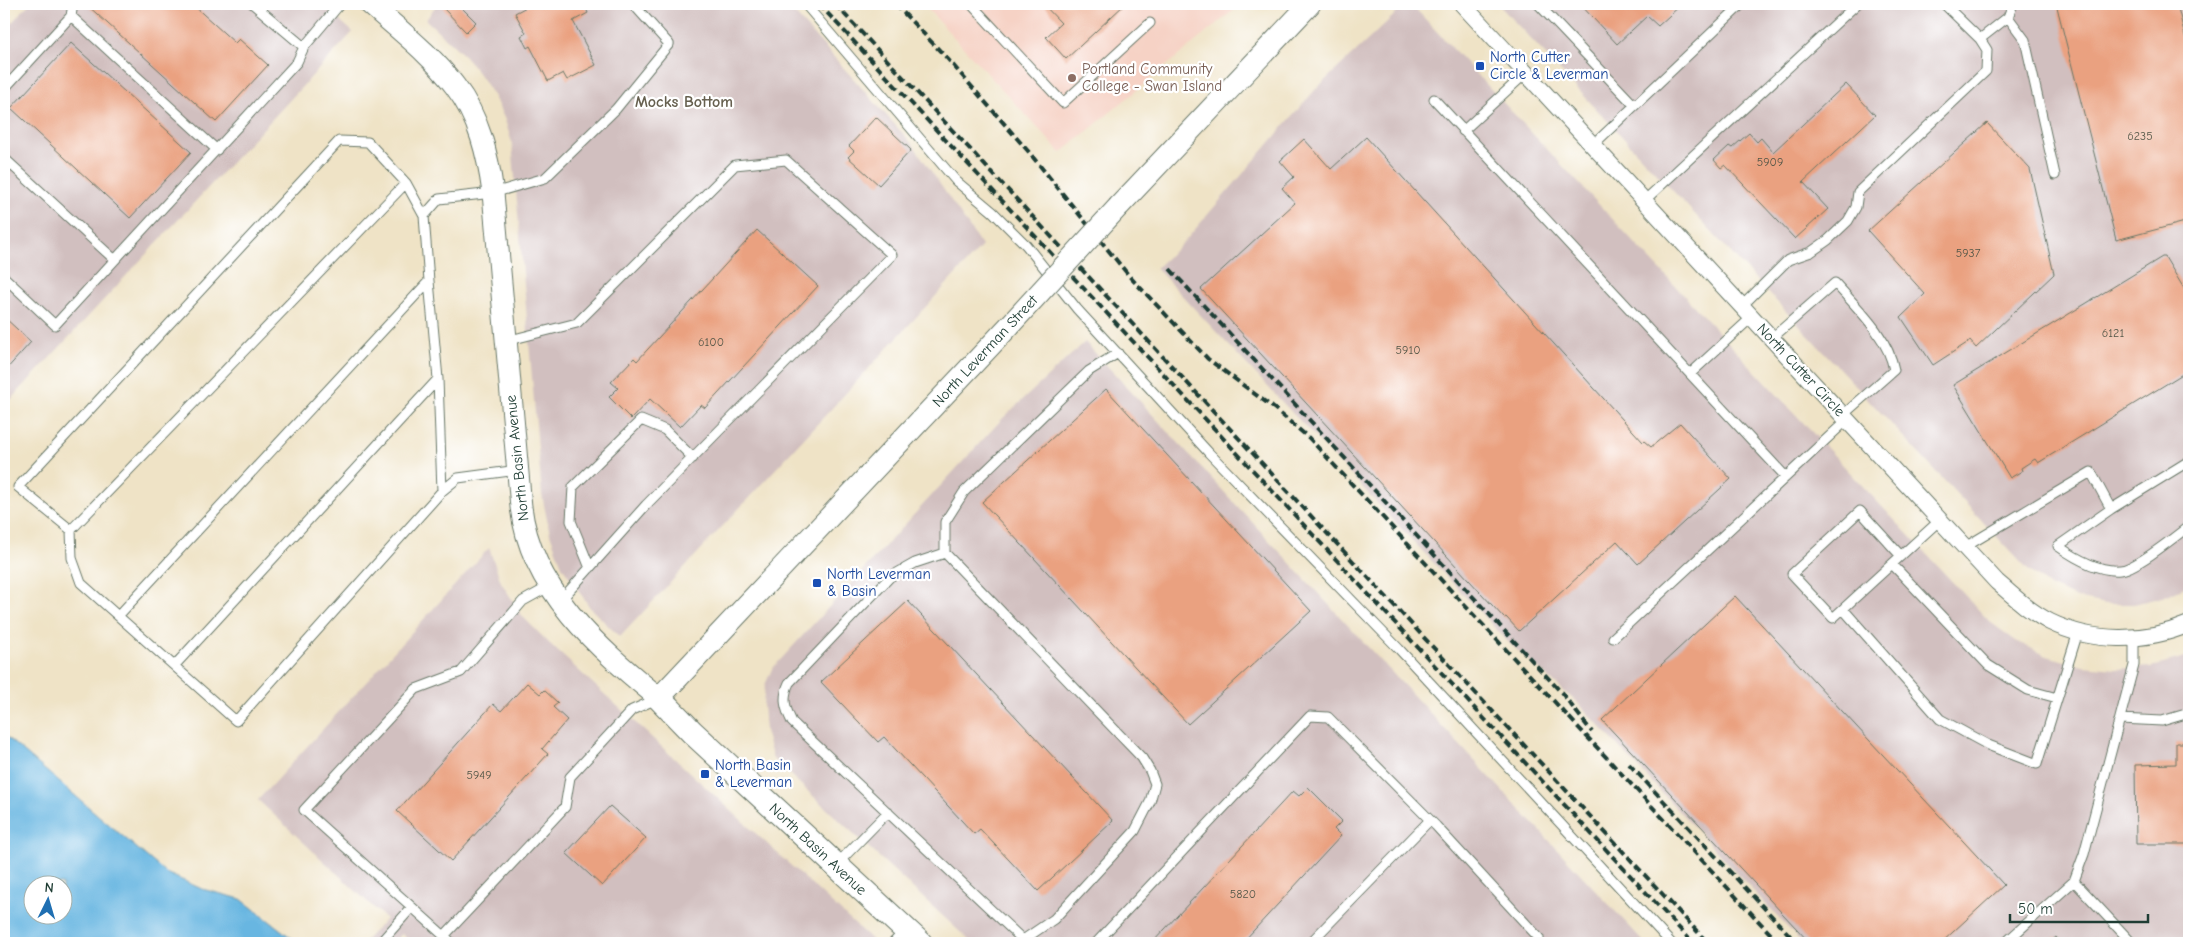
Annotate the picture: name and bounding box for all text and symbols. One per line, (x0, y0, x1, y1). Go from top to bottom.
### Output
place label: North Cutter Circle & Leverman (1490, 48, 1608, 83)
place label: Portland Community College - Swan Island (1082, 60, 1222, 95)
marker: North Cutter Circle & Leverman (1474, 60, 1486, 72)
marker: Portland Community College - Swan Island (1066, 72, 1078, 84)
district label: Mocks Bottom (635, 93, 733, 111)
house number: 6235 (2127, 129, 2153, 143)
house number: 5909 (1757, 155, 1783, 169)
house number: 5937 (1956, 246, 1981, 260)
street label: North Leverman Street (929, 291, 1042, 411)
street label: North Cutter Circle (1753, 320, 1849, 421)
house number: 6121 (2102, 326, 2124, 340)
house number: 6100 (698, 335, 724, 349)
house number: 5910 (1396, 343, 1420, 357)
street label: North Basin Avenue (501, 394, 533, 522)
place label: North Leverman & Basin (827, 565, 931, 600)
marker: North Leverman & Basin (811, 577, 823, 589)
place label: North Basin & Leverman (715, 756, 792, 791)
house number: 5949 (466, 768, 492, 782)
marker: North Basin & Leverman (699, 768, 711, 780)
street label: North Basin Avenue (766, 799, 871, 899)
north arrow (22, 874, 72, 924)
text: N (44, 879, 54, 896)
house number: 5820 (1230, 887, 1256, 901)
scale bar (2010, 892, 2148, 924)
text: 50 m (2018, 900, 2053, 918)

